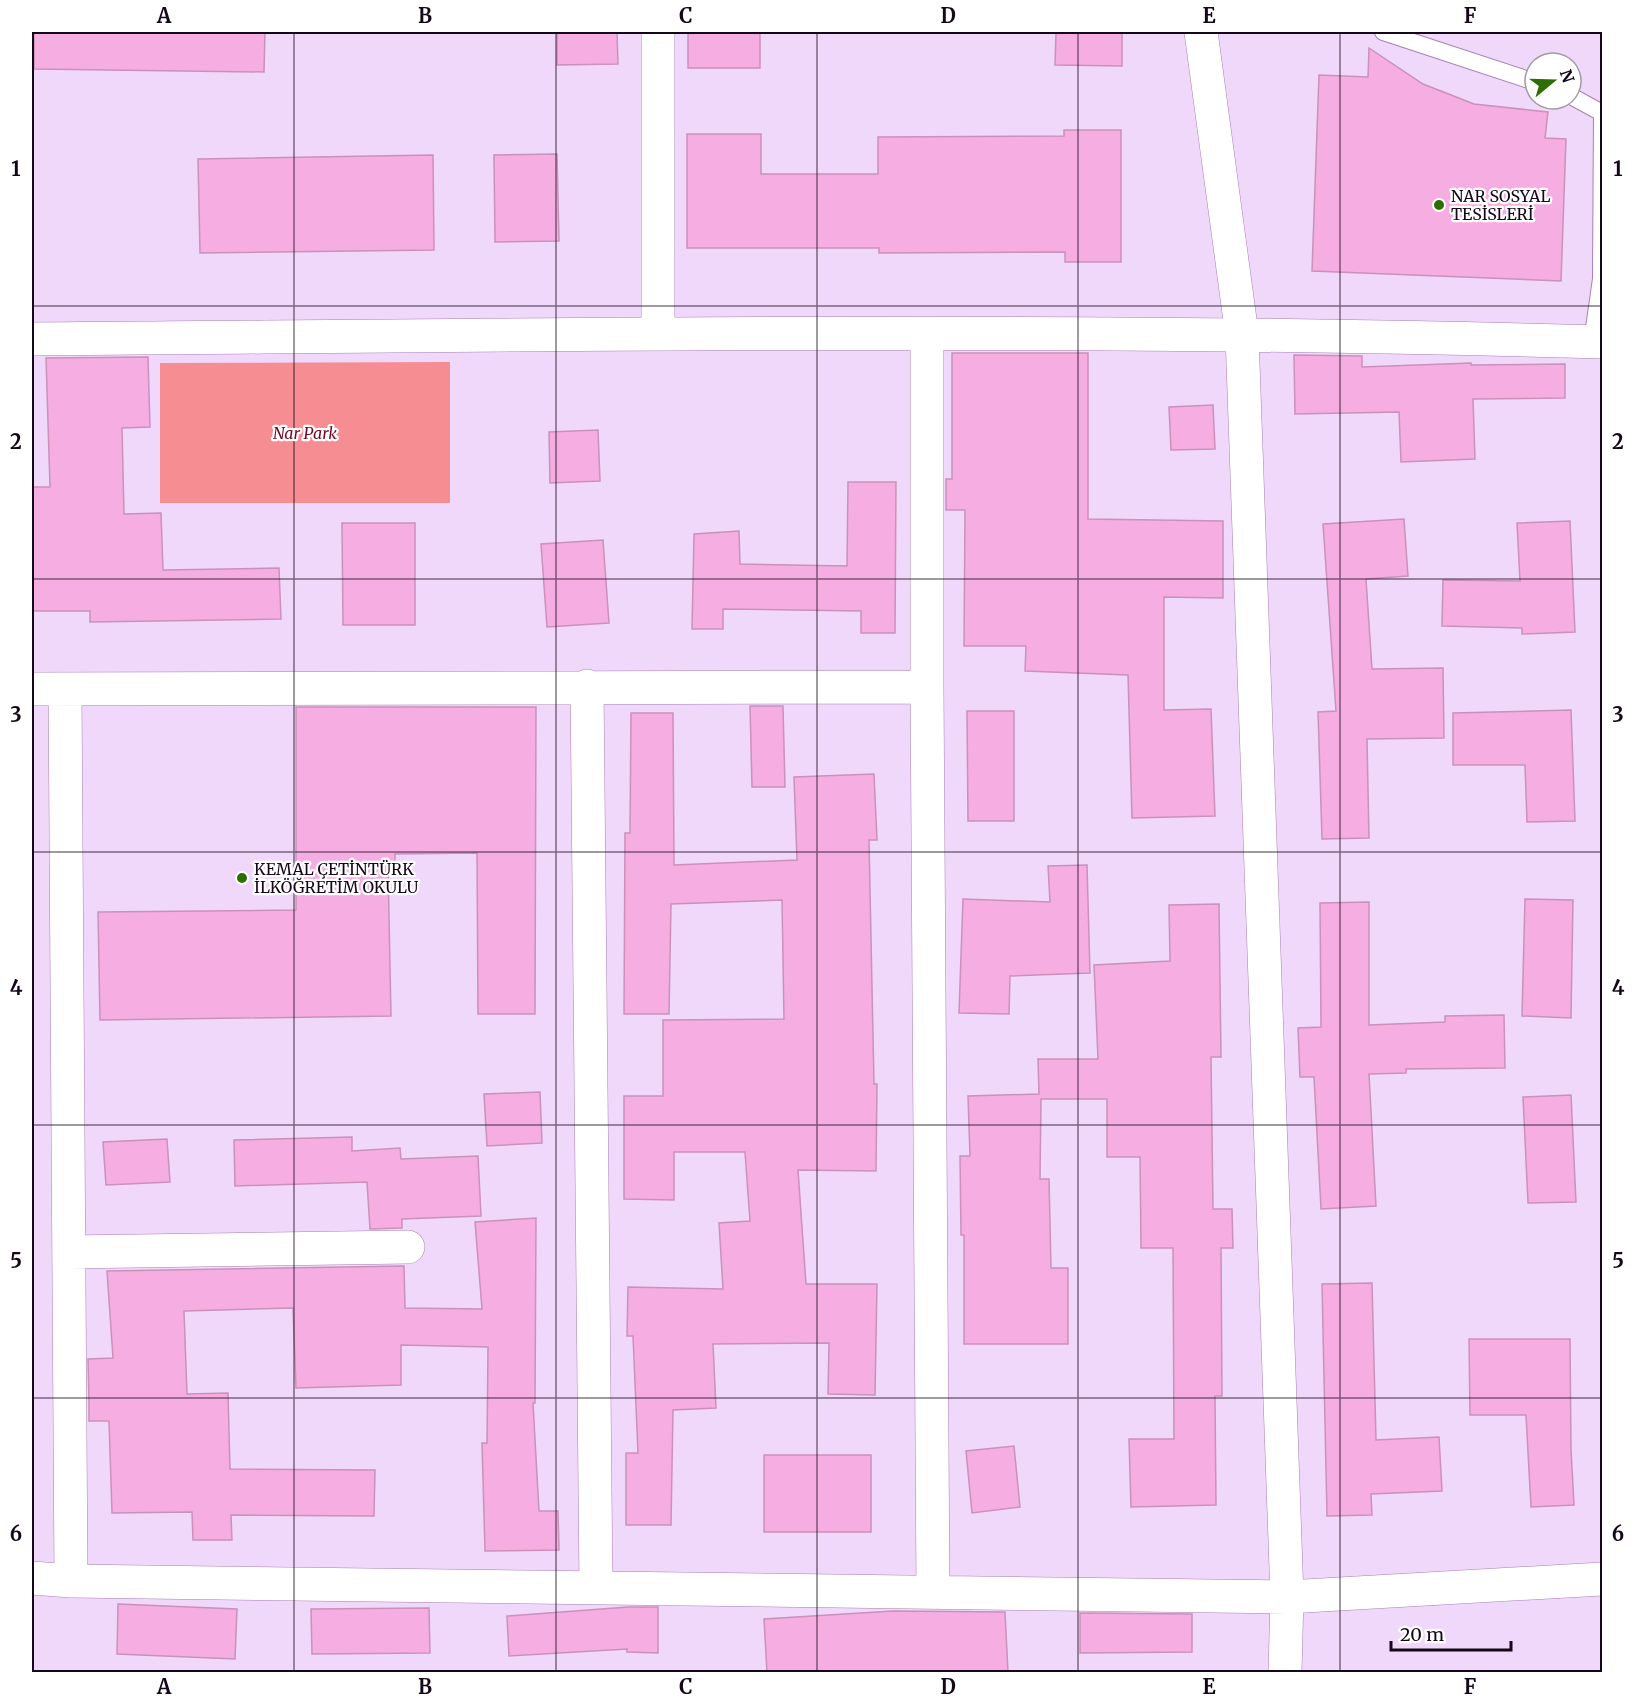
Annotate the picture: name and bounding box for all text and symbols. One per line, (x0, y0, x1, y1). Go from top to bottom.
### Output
text: A (156, 3, 172, 28)
text: B (418, 3, 432, 28)
text: C (679, 3, 693, 28)
text: D (940, 3, 956, 28)
text: E (1202, 3, 1216, 28)
text: F (1464, 3, 1477, 28)
north arrow (1523, 51, 1583, 111)
text: N (1556, 67, 1579, 86)
text: 1 (11, 156, 21, 181)
text: 1 (1613, 156, 1623, 181)
place label: NAR SOSYAL TESİSLERİ (1451, 186, 1550, 224)
marker: NAR SOSYAL TESİSLERİ (1432, 198, 1446, 212)
park label: Nar Park (273, 423, 337, 443)
text: 2 (10, 429, 22, 454)
text: 2 (1612, 429, 1624, 454)
text: 3 (10, 702, 22, 727)
text: 3 (1612, 702, 1624, 727)
place label: KEMAL ÇETİNTÜRK İLKÖĞRETİM OKULU (254, 859, 419, 897)
marker: KEMAL ÇETİNTÜRK İLKÖĞRETİM OKULU (235, 871, 249, 885)
text: 4 (10, 975, 23, 1000)
text: 4 (1612, 975, 1625, 1000)
text: 5 (10, 1248, 22, 1273)
text: 5 (1612, 1248, 1624, 1273)
text: 6 (10, 1521, 22, 1546)
text: 6 (1612, 1521, 1624, 1546)
scale bar (1391, 1614, 1511, 1652)
text: 20 m (1400, 1623, 1444, 1646)
text: A (156, 1674, 172, 1699)
text: B (418, 1674, 432, 1699)
text: C (679, 1674, 693, 1699)
text: D (940, 1674, 956, 1699)
text: E (1202, 1674, 1216, 1699)
text: F (1464, 1674, 1477, 1699)

